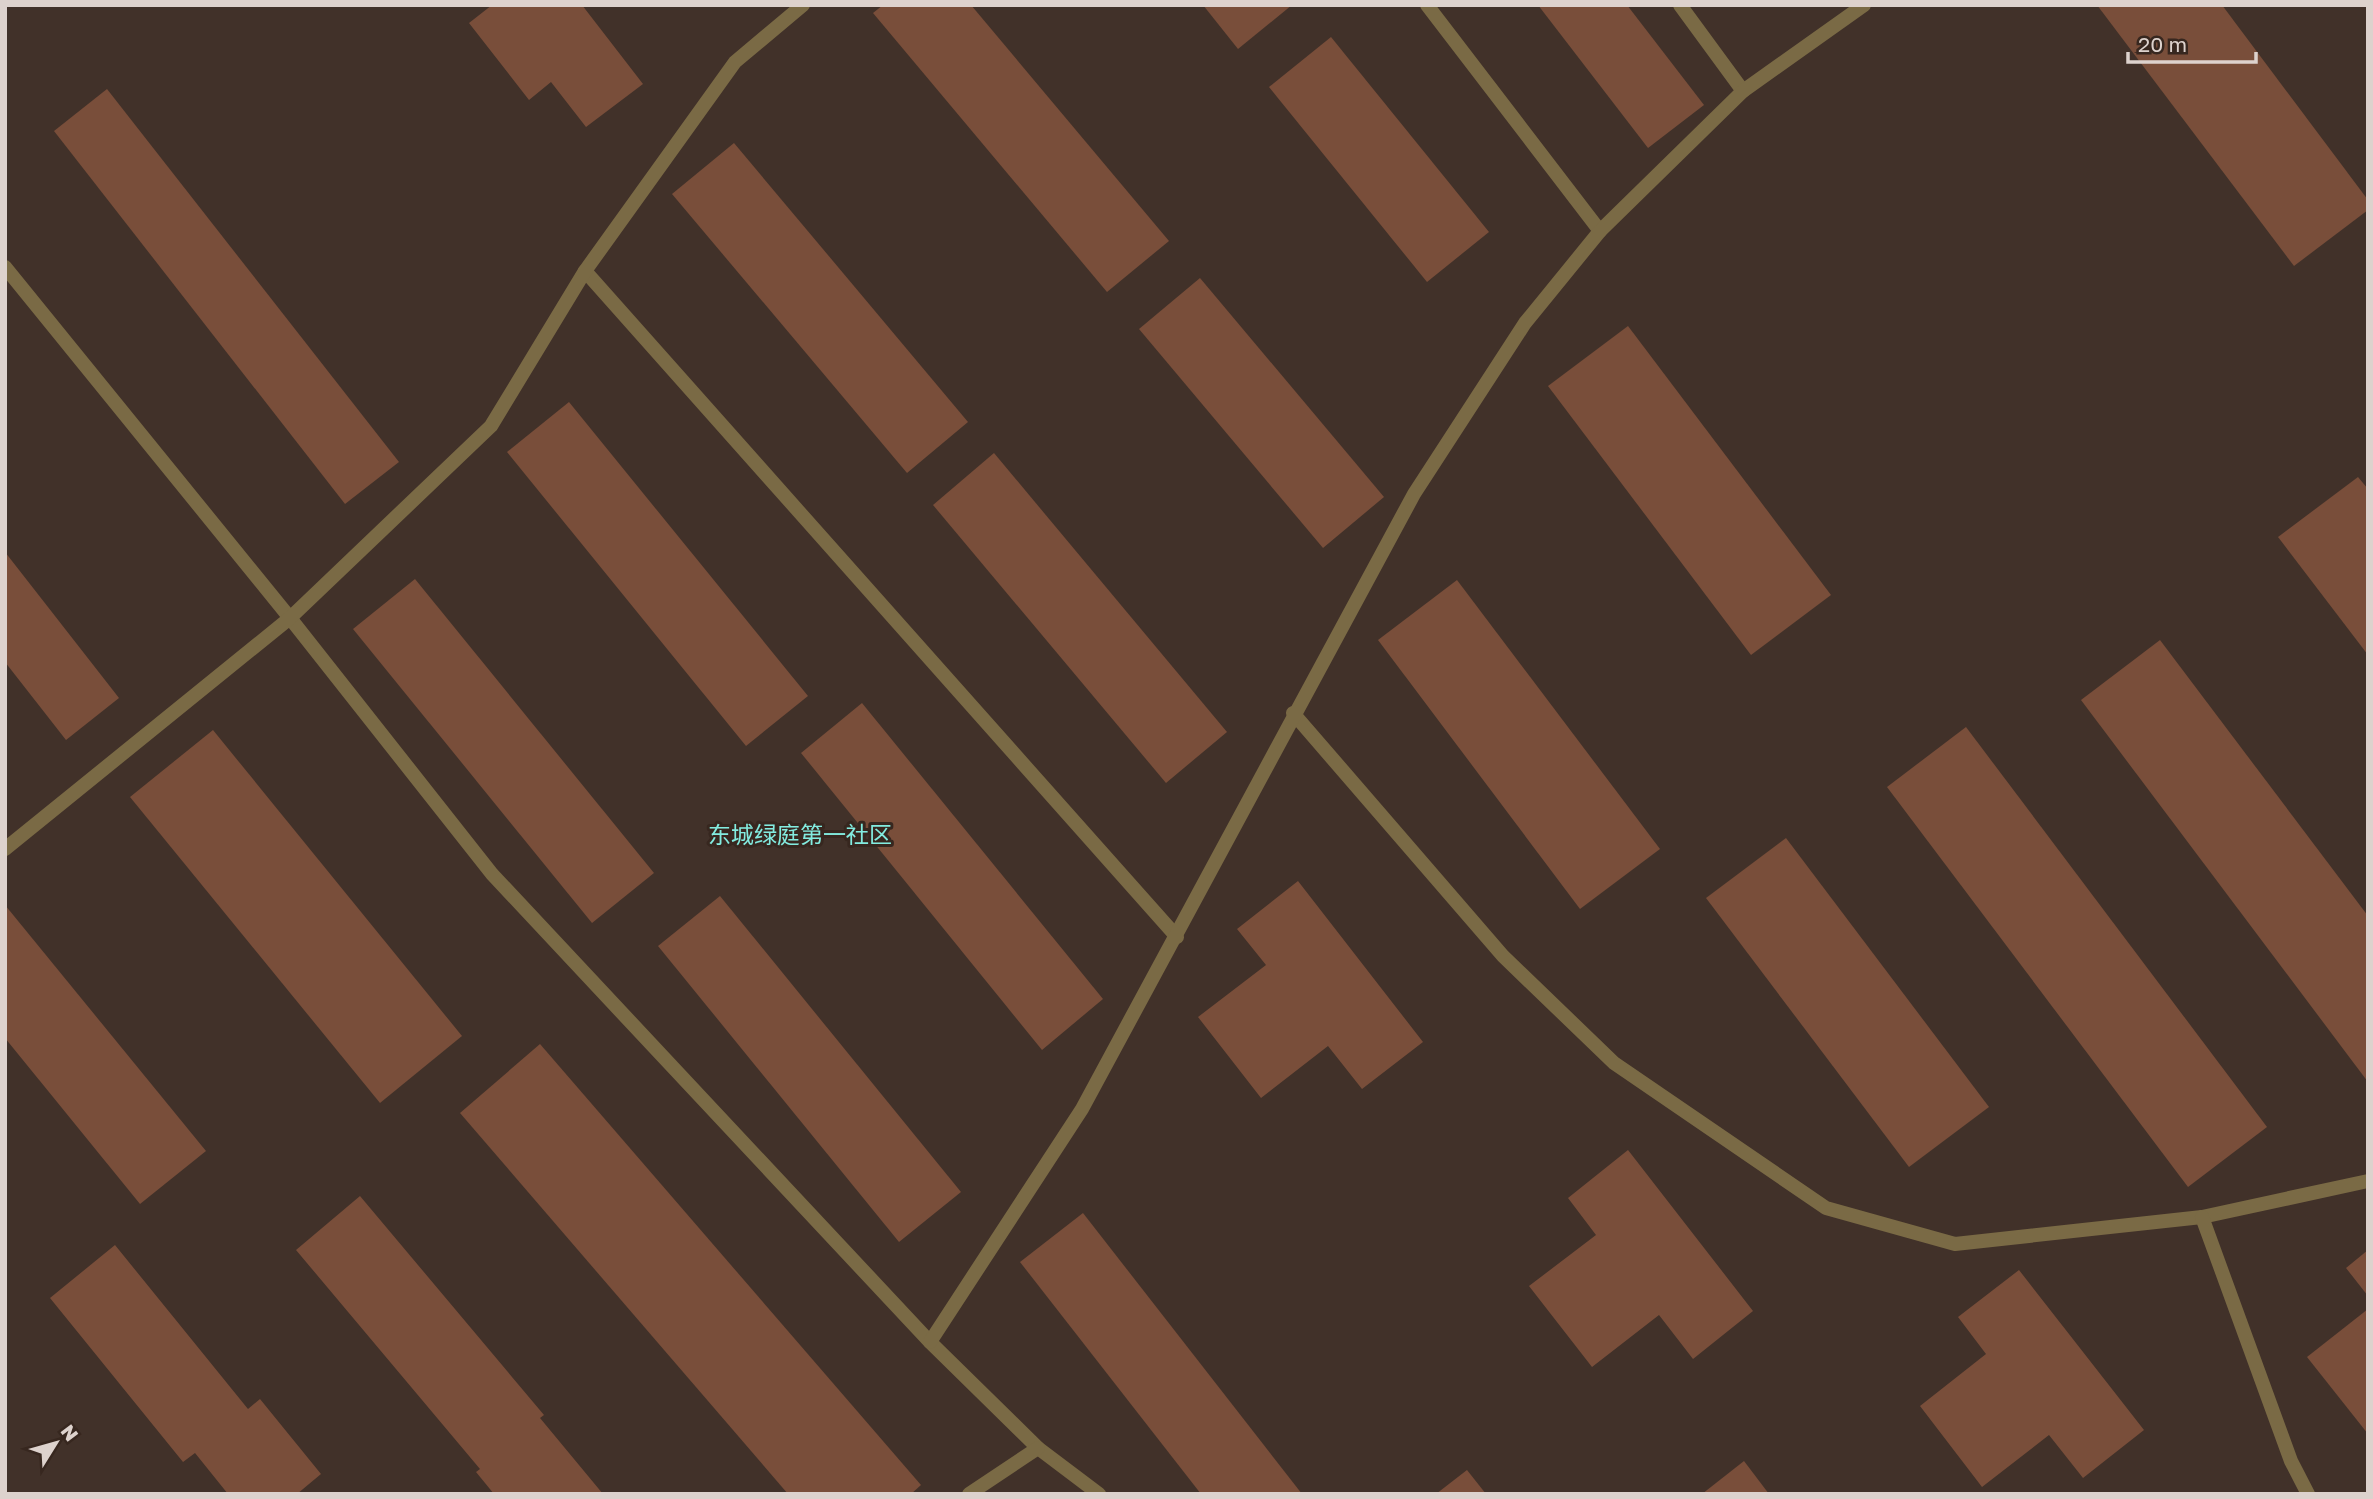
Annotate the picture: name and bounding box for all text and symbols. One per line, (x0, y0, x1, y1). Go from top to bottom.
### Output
scale bar (2128, 21, 2256, 65)
text: 20 m (2138, 31, 2187, 57)
district label: 东城绿庭第一社区 (708, 820, 892, 848)
north arrow (21, 1408, 91, 1478)
text: N (56, 1420, 84, 1445)

